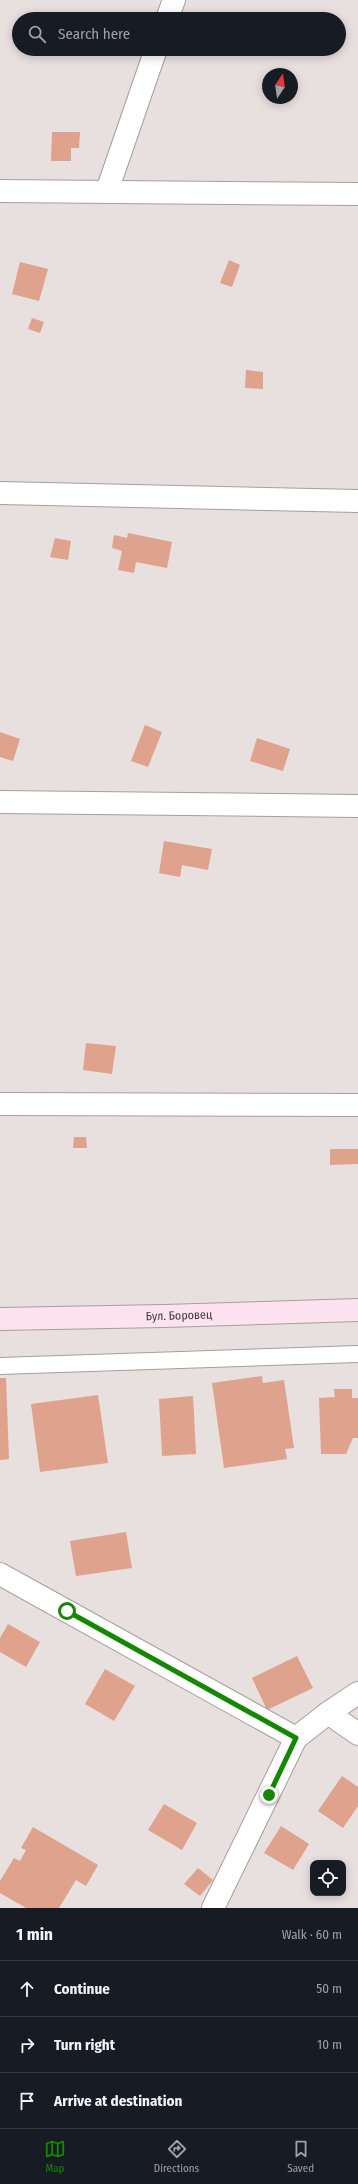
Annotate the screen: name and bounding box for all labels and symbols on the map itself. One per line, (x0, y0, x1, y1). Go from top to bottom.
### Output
north arrow (262, 68, 298, 104)
street label: Бул. Боровец (146, 1307, 213, 1323)
route start (58, 1602, 76, 1620)
route end (260, 1786, 278, 1804)

